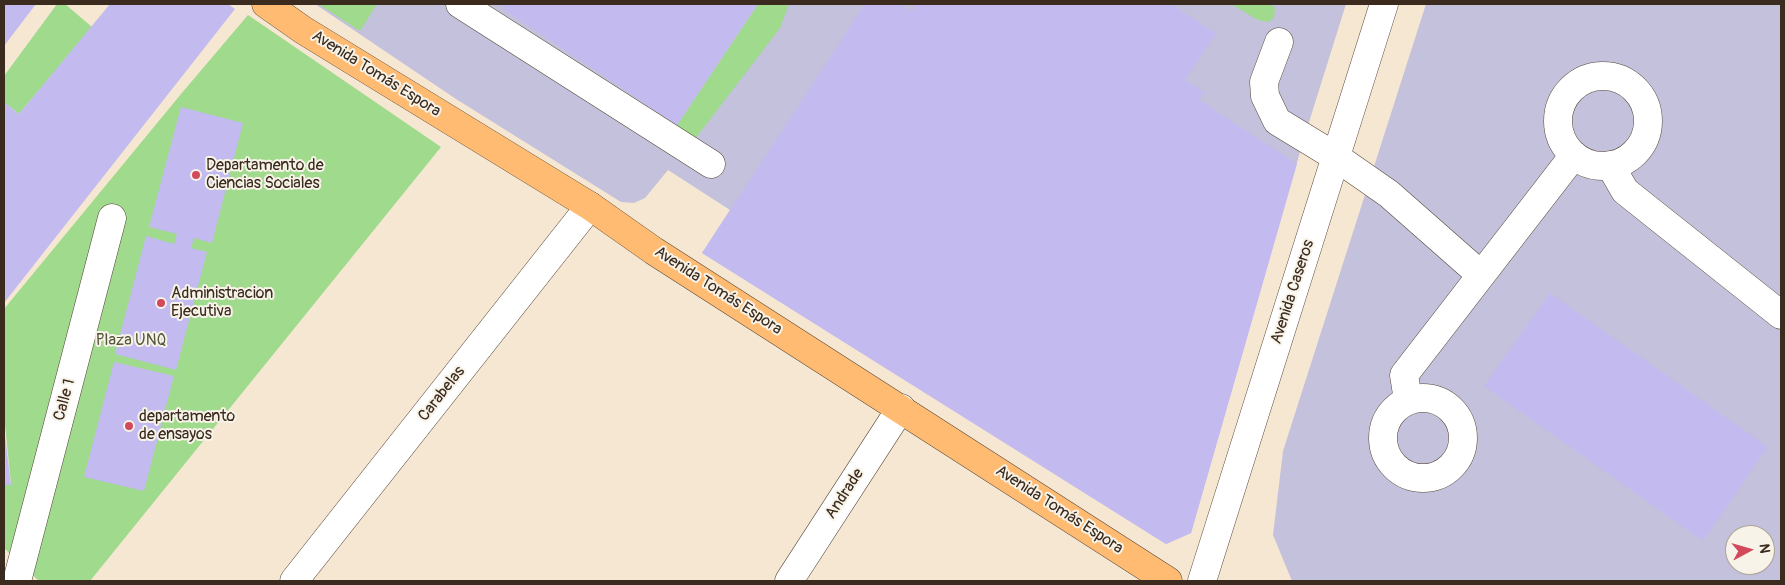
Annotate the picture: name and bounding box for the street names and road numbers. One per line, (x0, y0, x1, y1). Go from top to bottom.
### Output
street label: Avenida Tomás Espora (308, 27, 444, 121)
street label: Avenida Caseros (1267, 238, 1319, 346)
street label: Avenida Tomás Espora (651, 243, 785, 339)
street label: Carabelas (415, 363, 469, 425)
street label: Calle 1 (50, 377, 80, 423)
street label: Avenida Tomás Espora (992, 462, 1126, 558)
street label: Andrade (822, 465, 868, 523)

